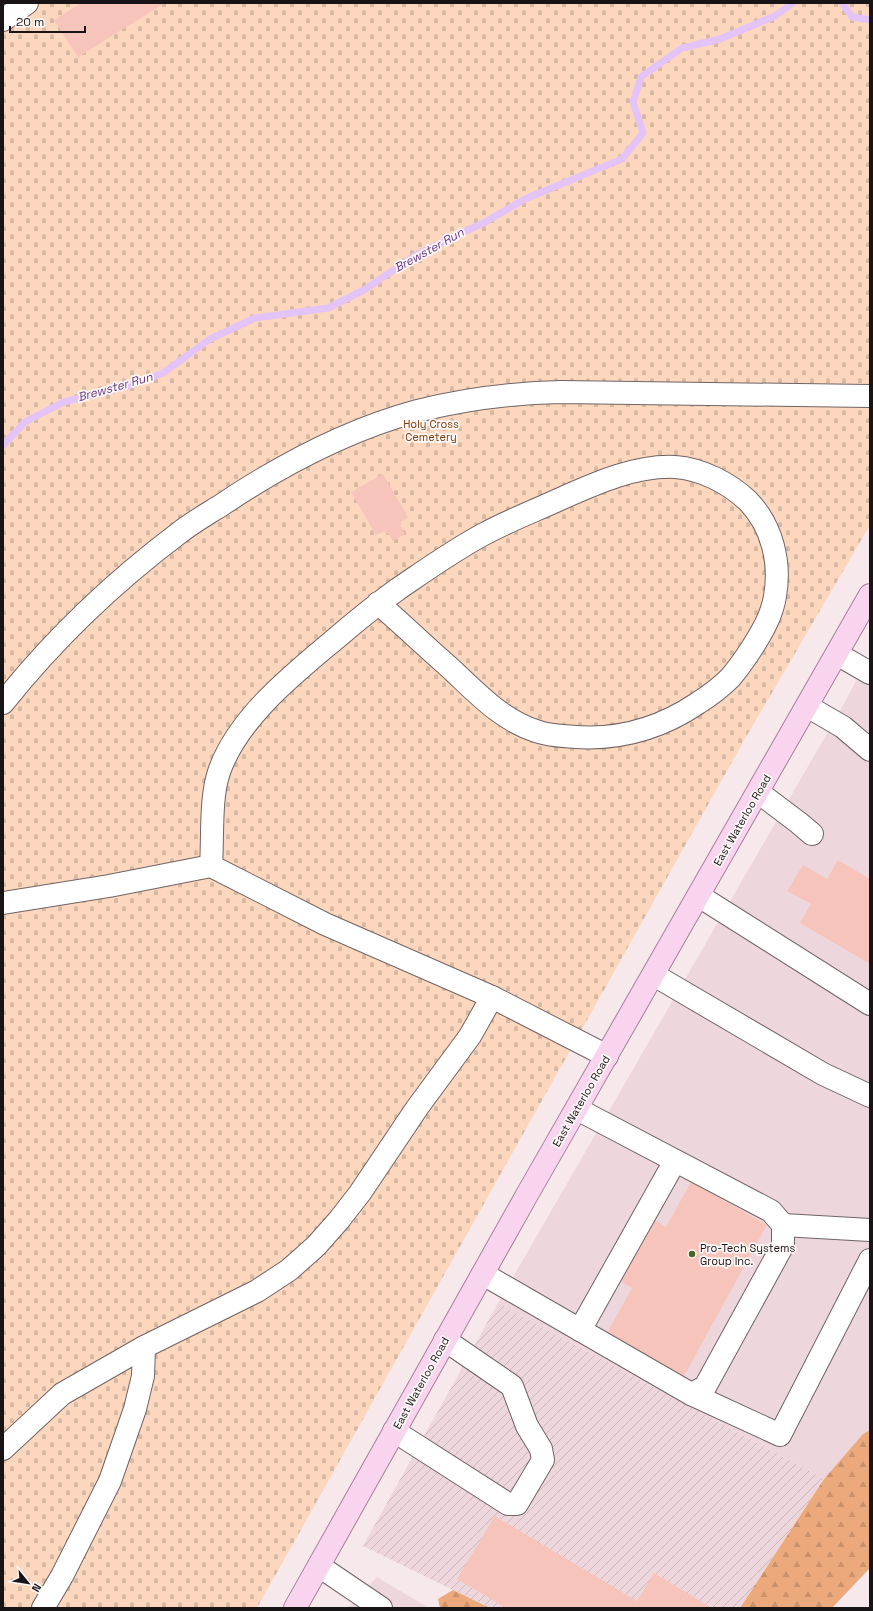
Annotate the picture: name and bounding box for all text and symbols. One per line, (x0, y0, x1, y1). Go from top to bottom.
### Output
scale bar (10, 8, 85, 34)
text: 20 m (16, 14, 44, 30)
water label: Brewster Run (391, 224, 467, 276)
water label: Brewster Run (76, 368, 155, 405)
park label: Holy Cross Cemetery (403, 417, 459, 444)
street label: East Waterloo Road (710, 772, 774, 868)
street label: East Waterloo Road (549, 1053, 613, 1149)
place label: Pro-Tech Systems Group Inc. (700, 1241, 795, 1268)
marker: Pro-Tech Systems Group Inc. (687, 1249, 697, 1259)
street label: East Waterloo Road (390, 1335, 452, 1431)
north arrow (8, 1563, 48, 1603)
text: N (29, 1581, 45, 1595)

